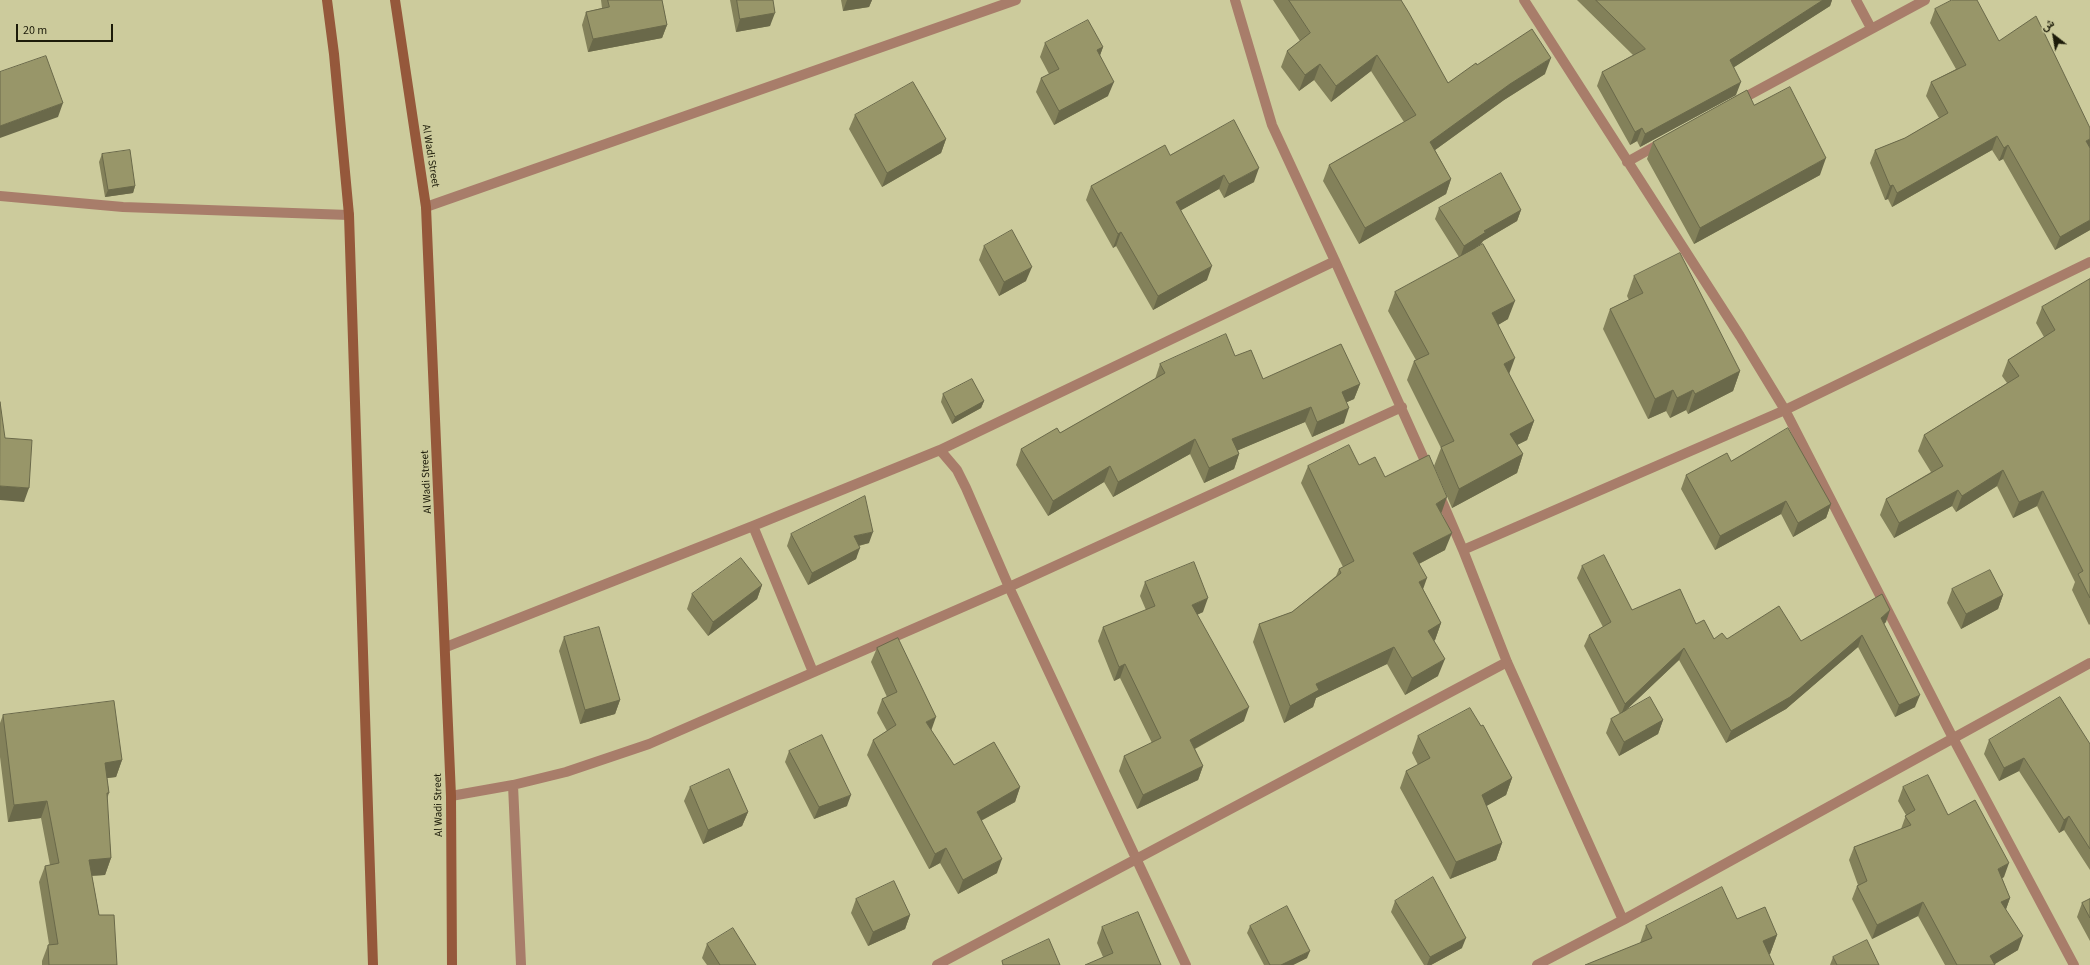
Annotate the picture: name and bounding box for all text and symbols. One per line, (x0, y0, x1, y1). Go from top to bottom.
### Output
text: ش (2038, 15, 2057, 35)
scale bar (18, 16, 115, 42)
north arrow (2034, 16, 2074, 56)
text: 20 m (23, 22, 47, 39)
street label: Al Wadi Street (419, 124, 441, 188)
street label: Al Wadi Street (419, 450, 435, 514)
street label: Al Wadi Street (432, 773, 446, 837)

